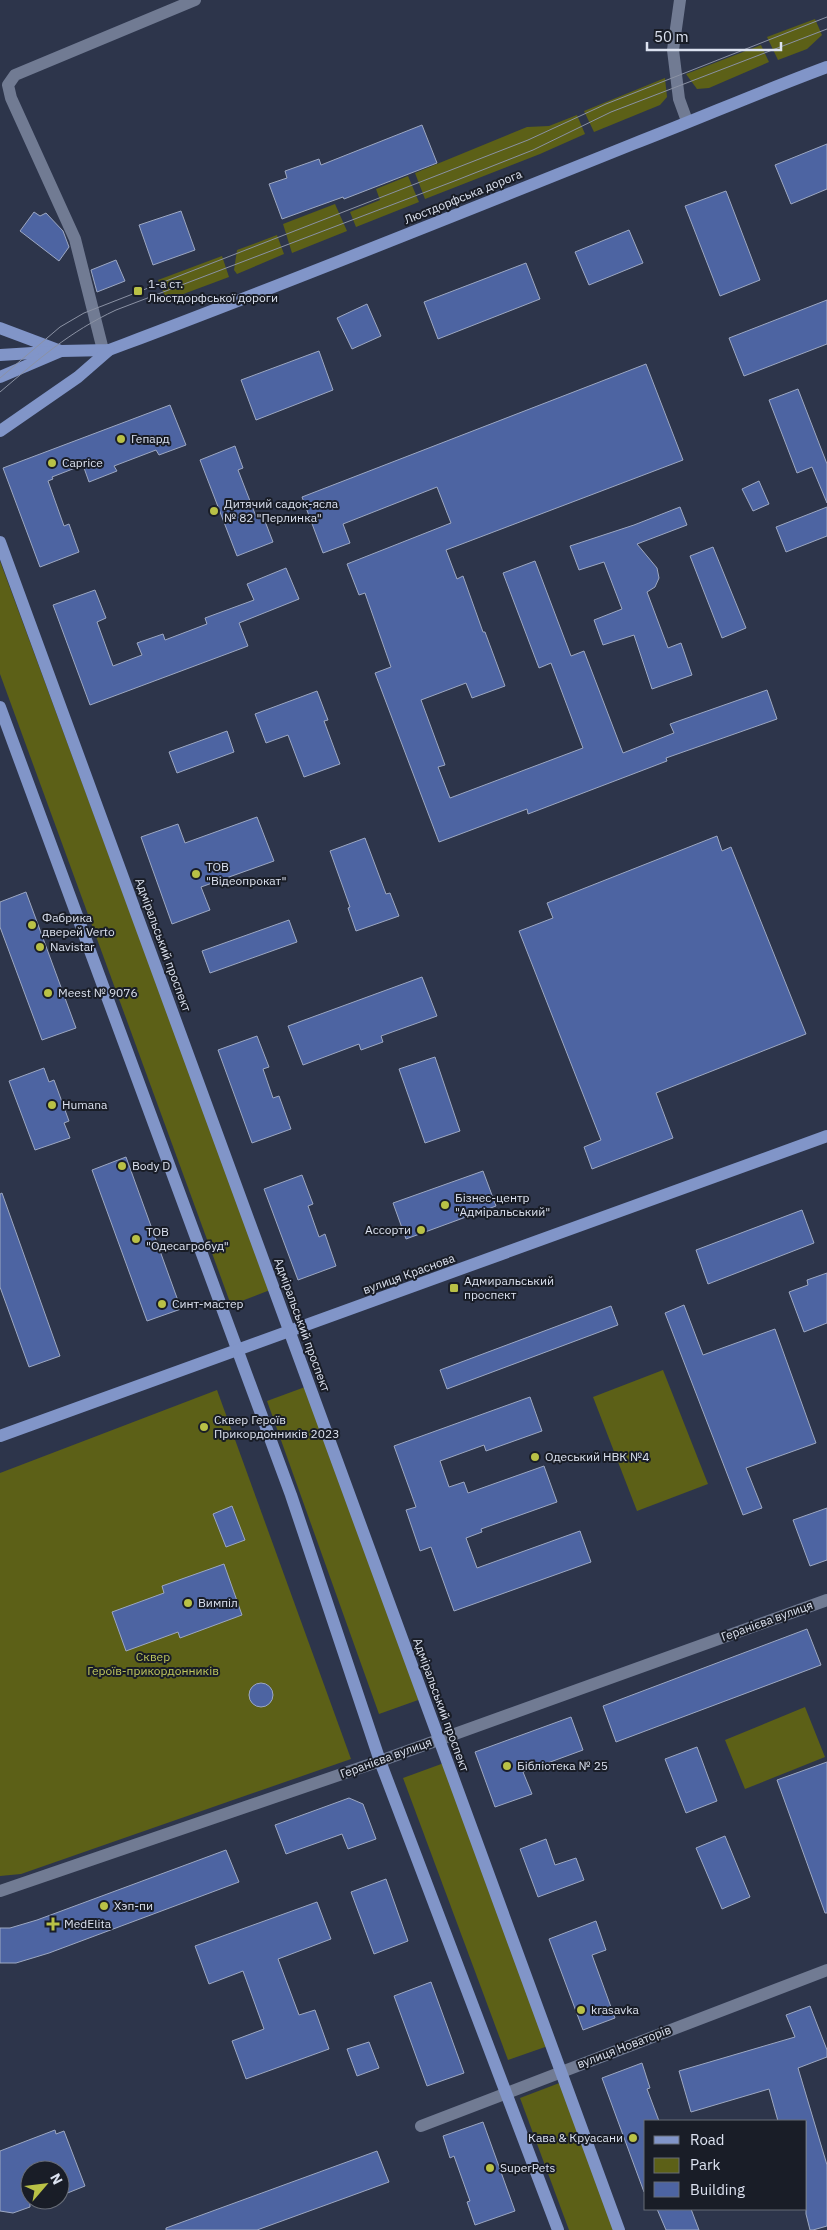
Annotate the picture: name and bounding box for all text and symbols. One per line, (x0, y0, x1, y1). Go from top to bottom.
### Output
scale bar (647, 20, 781, 52)
text: 50 m (654, 27, 689, 46)
street label: Люстдорфська дорога (402, 166, 525, 227)
place label: 1-а ст. Люстдорфської дороги (148, 276, 278, 305)
marker: 1-а ст. Люстдорфської дороги (132, 285, 144, 297)
place label: Гепард (131, 431, 170, 446)
marker: Гепард (115, 433, 127, 445)
place label: Caprice (62, 455, 103, 470)
marker: Caprice (46, 457, 58, 469)
place label: Дитячий садок-ясла № 82 "Перлинка" (224, 496, 339, 525)
marker: Дитячий садок-ясла № 82 "Перлинка" (208, 505, 220, 517)
place label: ТОВ "Відеопрокат" (206, 859, 287, 888)
marker: ТОВ "Відеопрокат" (190, 868, 202, 880)
street label: Адміральський проспект (132, 876, 195, 1014)
place label: Фабрика дверей Verto (42, 910, 115, 939)
marker: Фабрика дверей Verto (26, 919, 38, 931)
place label: Navistar (50, 939, 95, 954)
marker: Navistar (34, 941, 46, 953)
place label: Meest № 9076 (58, 985, 138, 1000)
marker: Meest № 9076 (42, 987, 54, 999)
place label: Humana (62, 1097, 108, 1112)
marker: Humana (46, 1099, 58, 1111)
place label: Body D (132, 1158, 170, 1173)
marker: Body D (116, 1160, 128, 1172)
place label: Бізнес-центр "Адміральський" (455, 1190, 550, 1219)
marker: Бізнес-центр "Адміральський" (439, 1199, 451, 1211)
place label: Ассорти (365, 1222, 411, 1237)
place label: ТОВ "Одесагробуд" (146, 1224, 229, 1253)
marker: Ассорти (415, 1224, 427, 1236)
marker: ТОВ "Одесагробуд" (130, 1233, 142, 1245)
street label: вулиця Краснова (361, 1250, 457, 1297)
street label: Адміральський проспект (271, 1256, 334, 1394)
place label: Адмиральський проспект (464, 1273, 554, 1302)
marker: Адмиральський проспект (448, 1282, 460, 1294)
place label: Синт-мастер (172, 1296, 244, 1311)
marker: Синт-мастер (156, 1298, 168, 1310)
place label: Сквер Героїв Прикордонників 2023 (214, 1412, 339, 1441)
marker: Сквер Героїв Прикордонників 2023 (198, 1421, 210, 1433)
place label: Одеський НВК №4 (545, 1449, 650, 1464)
marker: Одеський НВК №4 (529, 1451, 541, 1463)
place label: Вимпіл (198, 1595, 238, 1610)
marker: Вимпіл (182, 1597, 194, 1609)
street label: Геранієва вулиця (719, 1597, 815, 1644)
street label: Адміральський проспект (410, 1636, 473, 1774)
park label: Сквер Героїв-прикордонників (87, 1649, 219, 1678)
street label: Геранієва вулиця (338, 1734, 434, 1781)
place label: Бібліотека № 25 (517, 1758, 608, 1773)
marker: Бібліотека № 25 (501, 1760, 513, 1772)
place label: Хэп-пи (114, 1898, 153, 1913)
marker: Хэп-пи (98, 1900, 110, 1912)
place label: MedElita (64, 1916, 112, 1931)
marker: MedElita (46, 1917, 60, 1931)
place label: krasavka (591, 2002, 639, 2017)
marker: krasavka (575, 2004, 587, 2016)
street label: вулиця Новаторів (575, 2022, 673, 2071)
legend (644, 2120, 807, 2210)
place label: Кава & Круасани (528, 2130, 623, 2145)
text: Road (690, 2130, 725, 2149)
marker: Кава & Круасани (627, 2132, 639, 2144)
text: Park (690, 2155, 720, 2174)
north arrow (20, 2160, 70, 2210)
place label: SuperPets (500, 2160, 556, 2175)
marker: SuperPets (484, 2162, 496, 2174)
text: N (46, 2170, 67, 2188)
text: Building (690, 2180, 745, 2199)

